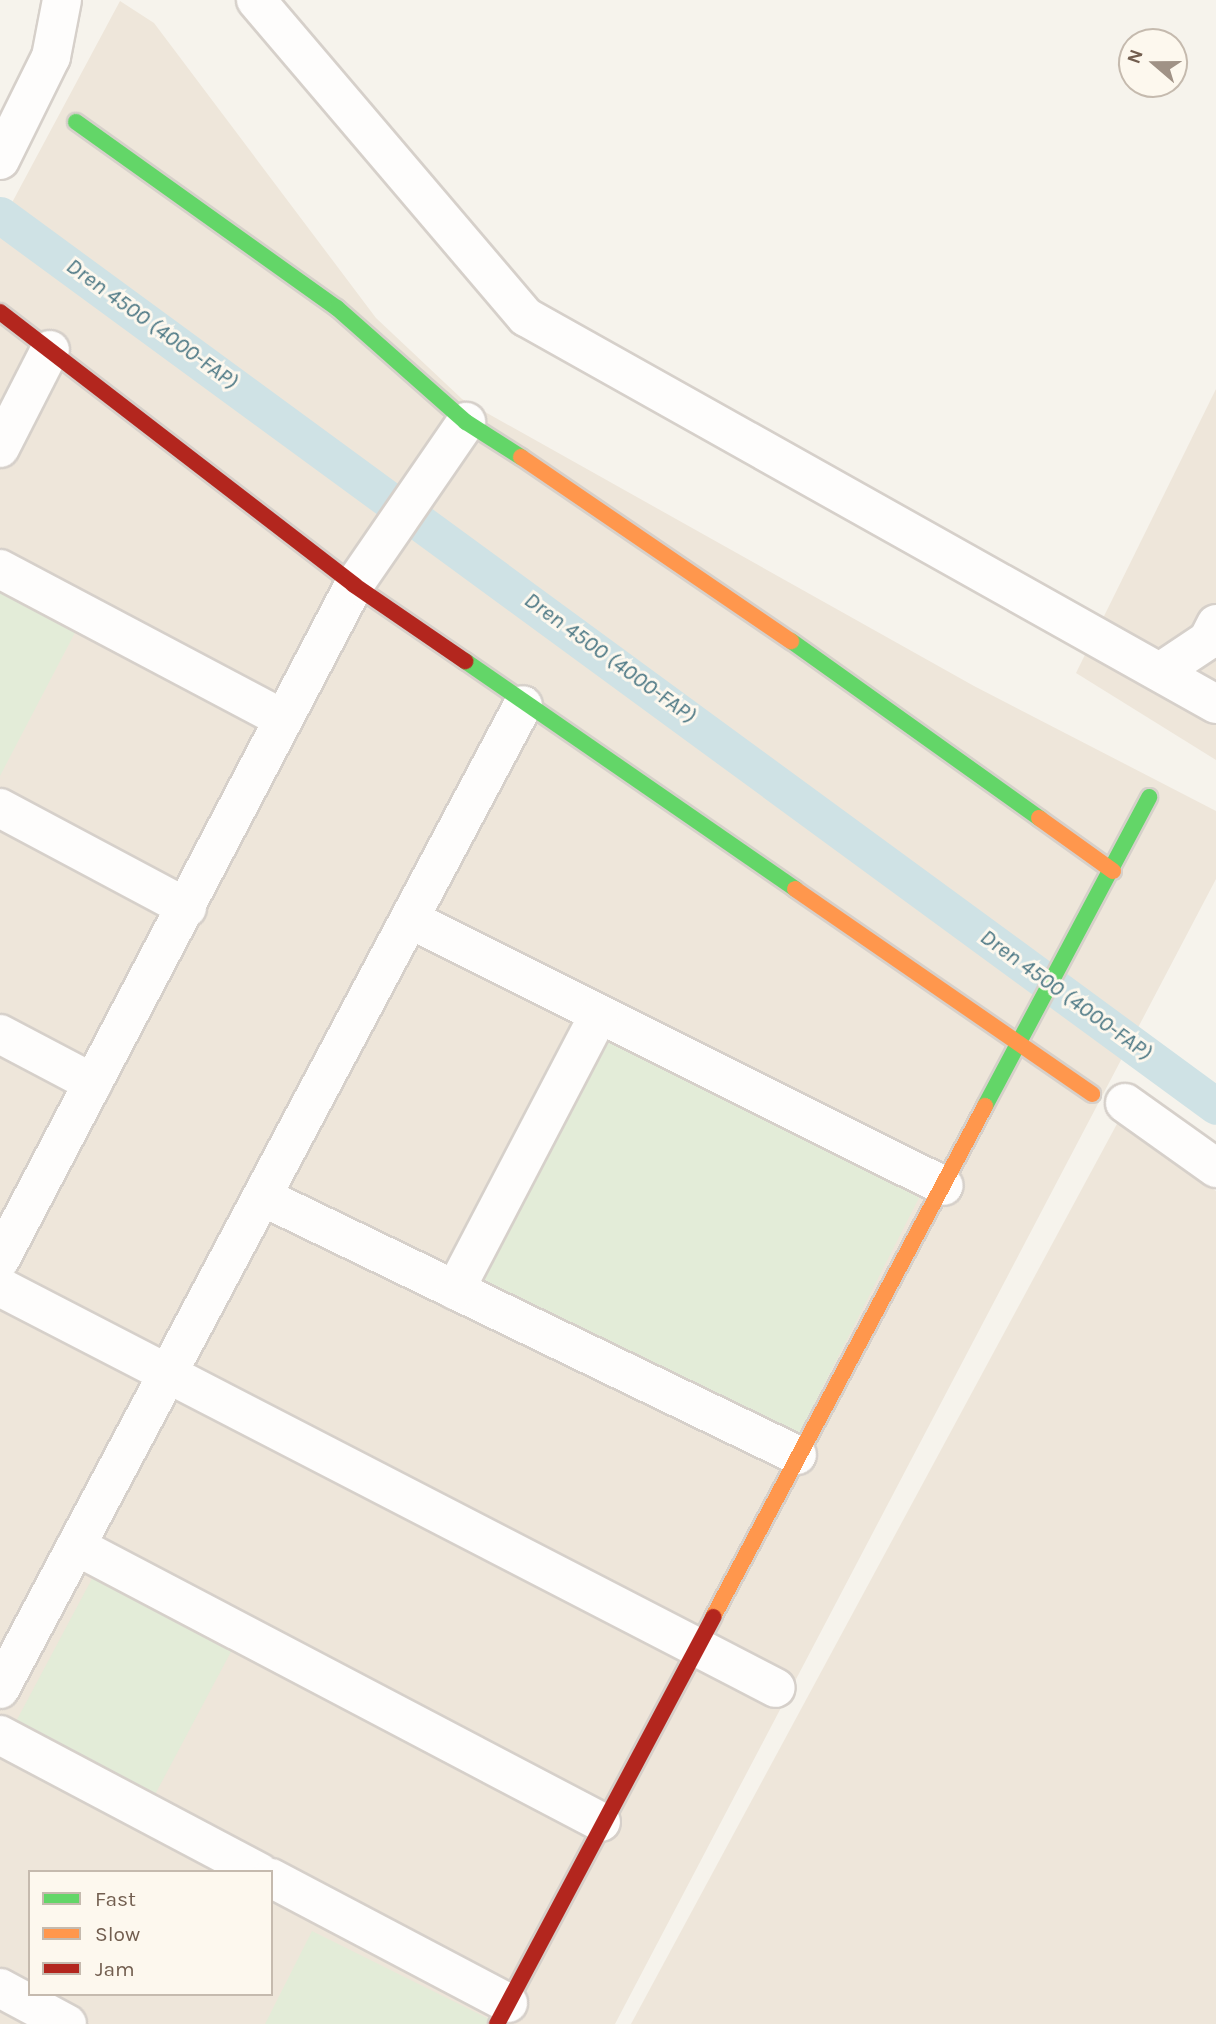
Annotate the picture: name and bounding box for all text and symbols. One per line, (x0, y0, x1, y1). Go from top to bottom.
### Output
north arrow (1118, 28, 1188, 98)
text: N (1122, 46, 1148, 67)
water label: Dren 4500 (4000-FAP) (61, 252, 243, 396)
water label: Dren 4500 (4000-FAP) (519, 586, 701, 730)
water label: Dren 4500 (4000-FAP) (975, 923, 1157, 1067)
legend (28, 1870, 273, 1996)
text: Fast (95, 1887, 136, 1911)
text: Slow (95, 1922, 140, 1946)
text: Jam (95, 1957, 135, 1981)

